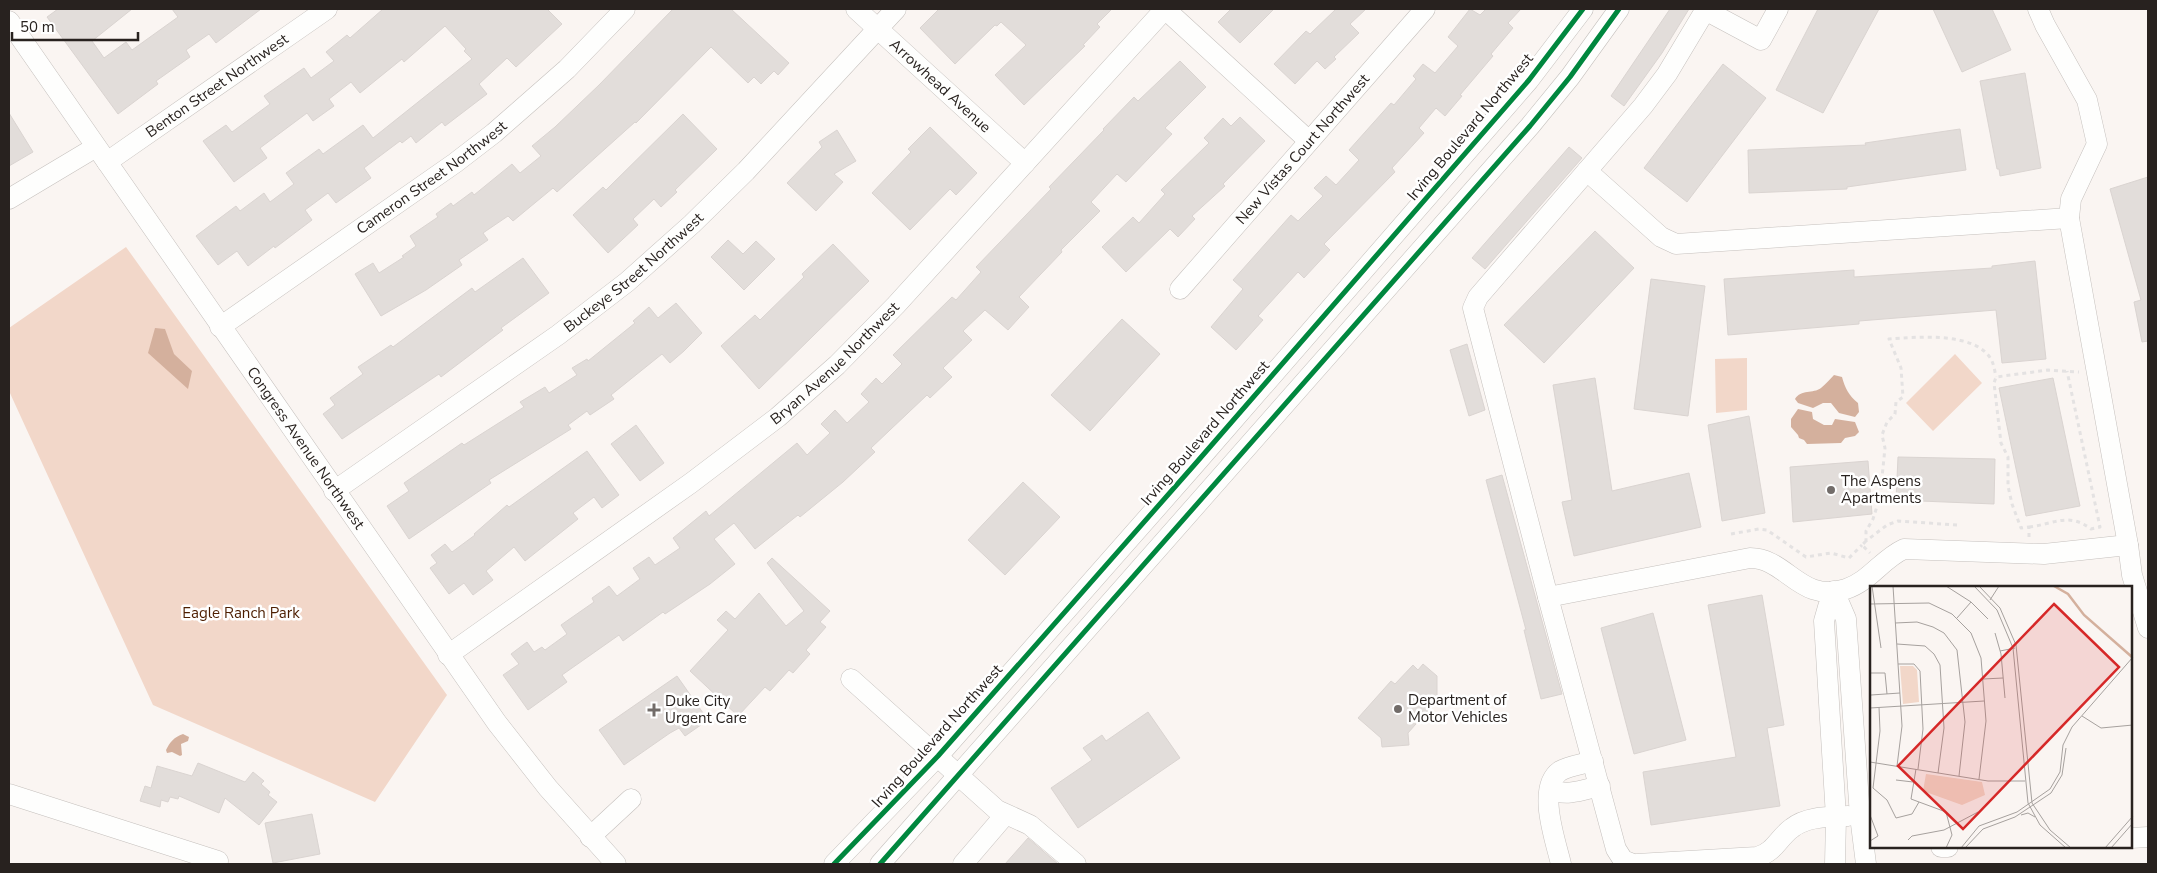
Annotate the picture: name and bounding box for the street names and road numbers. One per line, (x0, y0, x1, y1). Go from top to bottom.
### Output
street label: Benton Street Northwest (142, 29, 293, 142)
street label: Arrowhead Avenue (885, 34, 995, 137)
street label: Irving Boulevard Northwest (1402, 49, 1538, 205)
street label: New Vistas Court Northwest (1231, 69, 1374, 229)
street label: Cameron Street Northwest (352, 116, 512, 239)
street label: Buckeye Street Northwest (560, 208, 708, 337)
street label: Bryan Avenue Northwest (766, 297, 904, 429)
street label: Irving Boulevard Northwest (1136, 356, 1274, 510)
street label: Congress Avenue Northwest (242, 363, 370, 534)
street label: Irving Boulevard Northwest (867, 660, 1007, 812)

